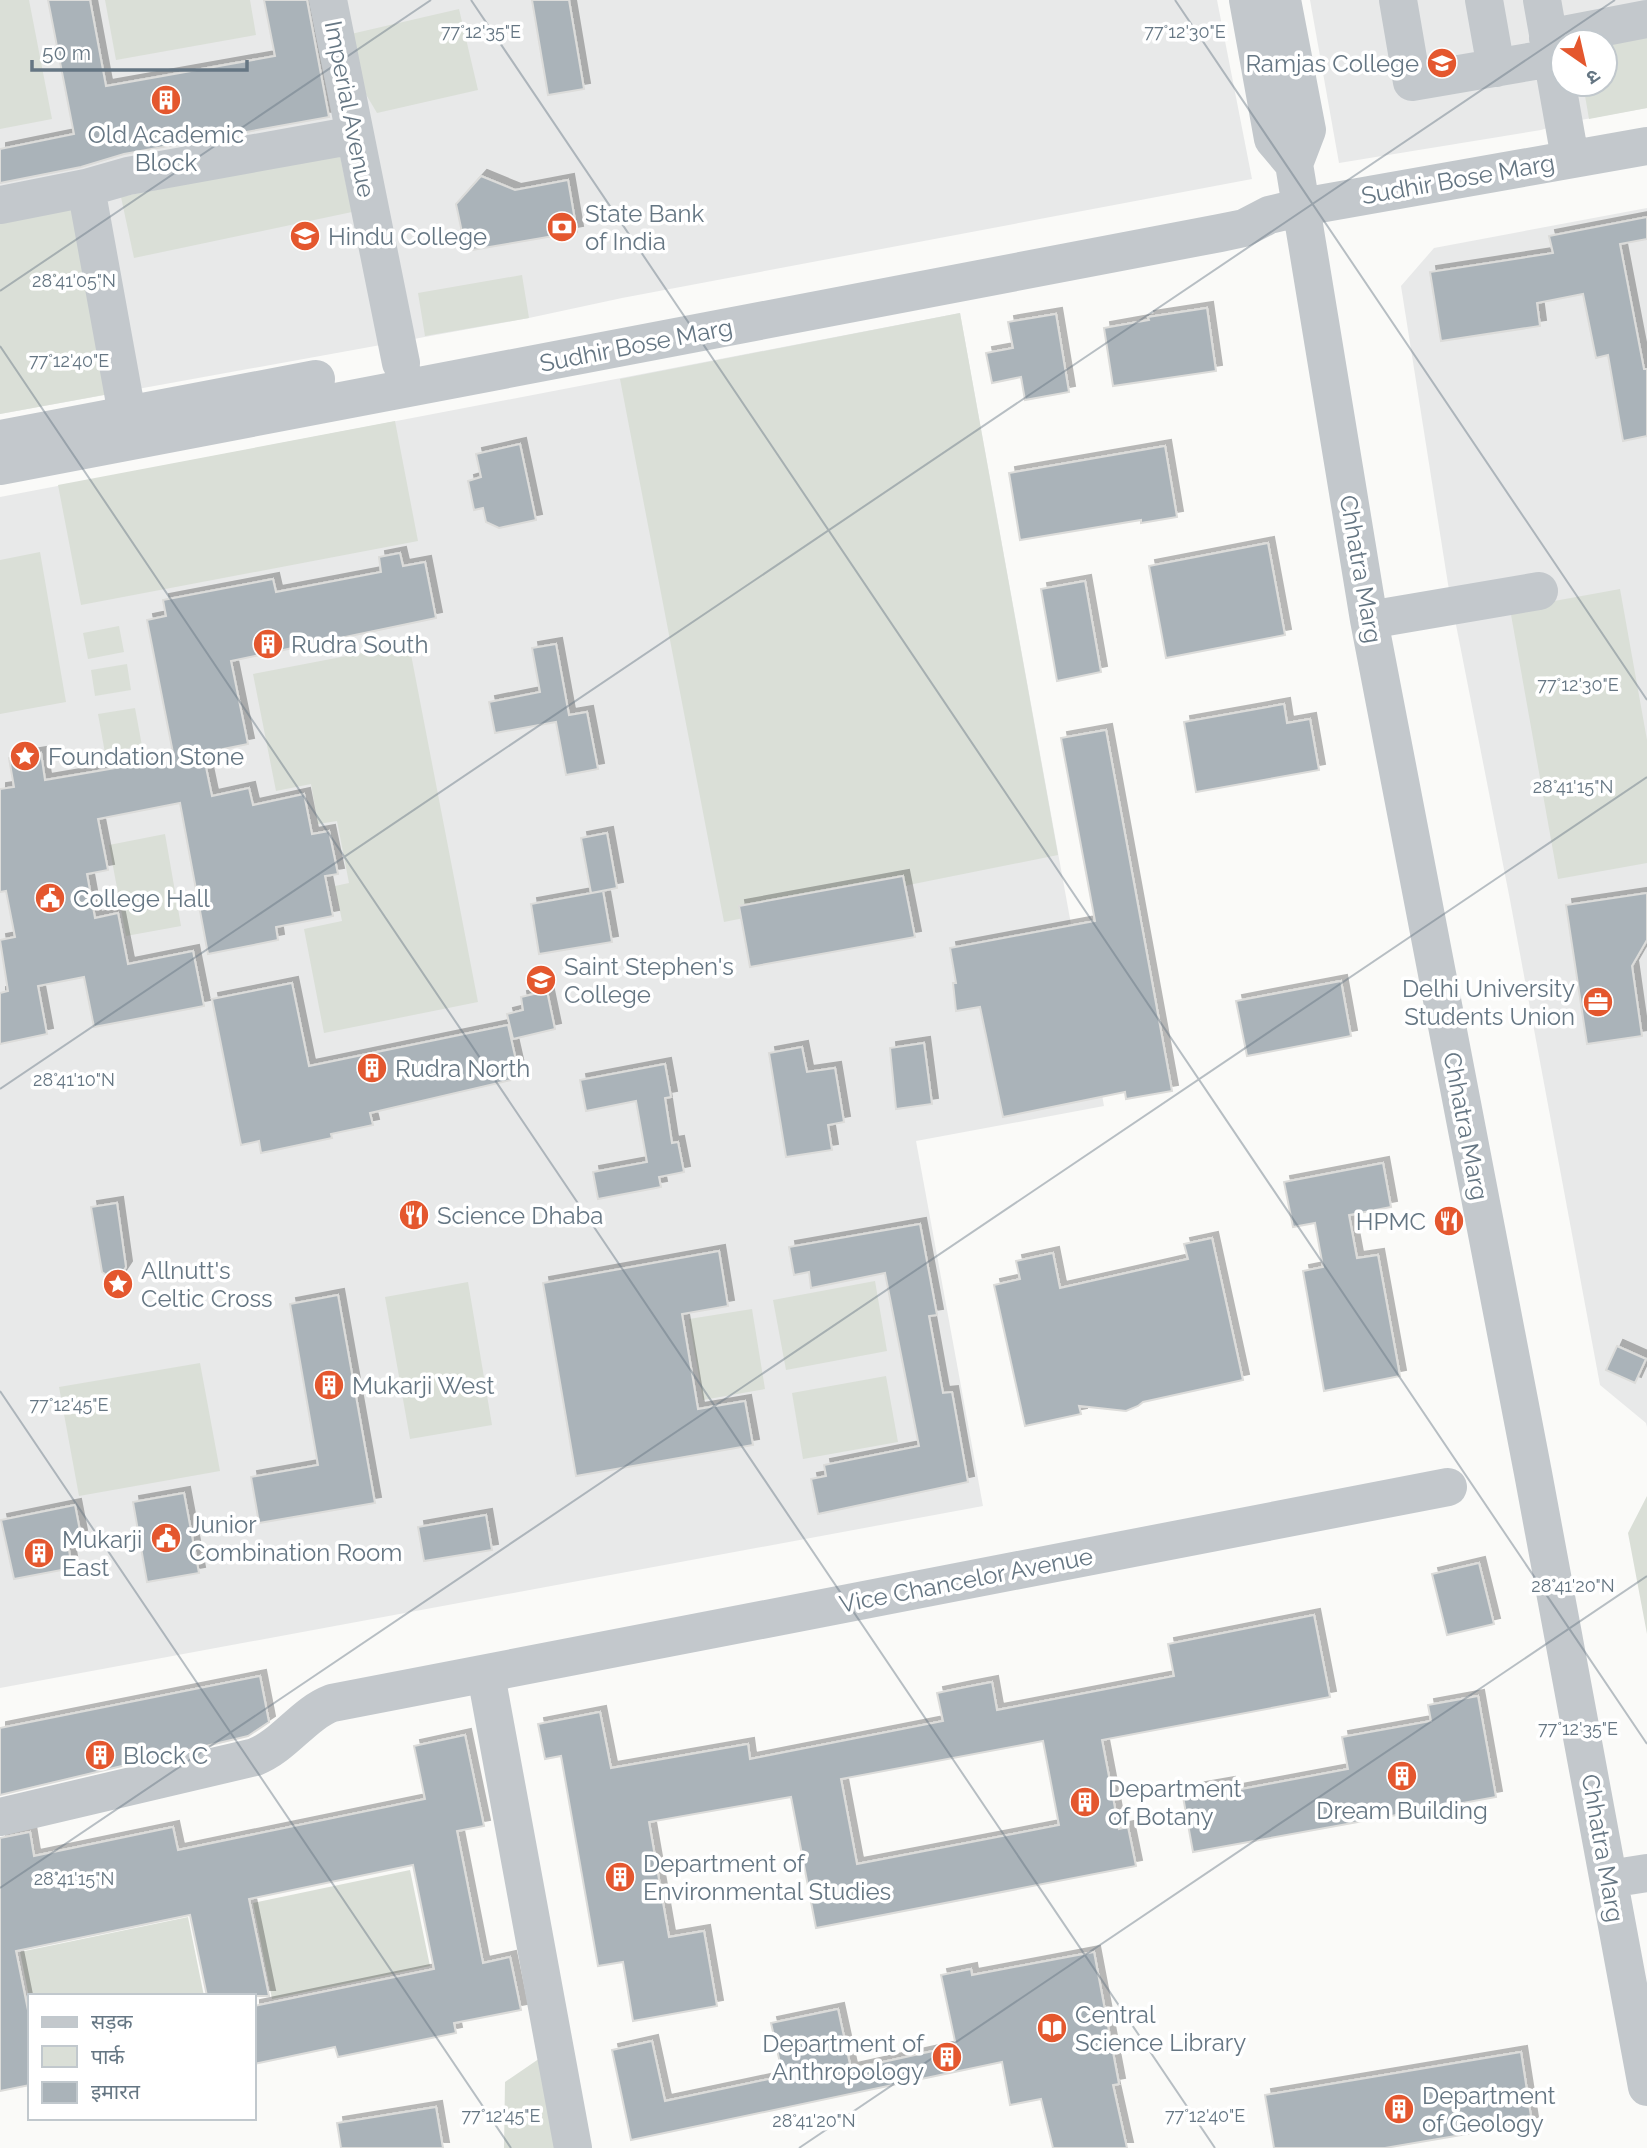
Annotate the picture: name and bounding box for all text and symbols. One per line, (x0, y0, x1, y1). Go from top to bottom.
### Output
street label: Imperial Avenue (319, 18, 381, 200)
text: 77°12'35"E (441, 21, 521, 42)
text: 77°12'30"E (1144, 21, 1226, 42)
scale bar (32, 28, 247, 72)
north arrow (1549, 28, 1619, 98)
text: 50 m (42, 40, 91, 65)
school or university icon: Ramjas College (1425, 46, 1459, 80)
place label: Ramjas College (1245, 49, 1419, 78)
text: उ (1582, 65, 1604, 90)
building icon: Old Academic Block (149, 83, 183, 117)
place label: Old Academic Block (88, 120, 244, 177)
street label: Sudhir Bose Marg (1359, 148, 1557, 210)
place label: State Bank of India (585, 199, 704, 256)
bank icon: State Bank of India (545, 210, 579, 244)
school or university icon: Hindu College (288, 219, 322, 253)
place label: Hindu College (328, 222, 487, 251)
text: 28°41'05"N (32, 270, 116, 291)
street label: Sudhir Bose Marg (537, 312, 735, 378)
text: 77°12'40"E (29, 350, 109, 371)
street label: Chhatra Marg (1334, 493, 1388, 645)
building icon: Rudra South (251, 627, 285, 661)
place label: Rudra South (291, 630, 428, 659)
text: 77°12'30"E (1537, 674, 1619, 695)
place icon: Foundation Stone (8, 739, 42, 773)
place label: Foundation Stone (48, 742, 244, 771)
text: 28°41'15"N (1533, 776, 1613, 797)
public building icon: College Hall (33, 881, 67, 915)
place label: College Hall (73, 884, 210, 913)
place label: Saint Stephen's College (564, 952, 734, 1009)
school or university icon: Saint Stephen's College (524, 963, 558, 997)
place label: Delhi University Students Union (1402, 974, 1575, 1031)
office icon: Delhi University Students Union (1581, 985, 1615, 1019)
street label: Chhatra Marg (1437, 1050, 1495, 1202)
building icon: Rudra North (355, 1051, 389, 1085)
place label: Rudra North (395, 1054, 530, 1083)
text: 28°41'10"N (33, 1069, 115, 1090)
restaurant icon: Science Dhaba (397, 1198, 431, 1232)
place label: Science Dhaba (437, 1201, 603, 1230)
restaurant icon: HPMC (1432, 1204, 1466, 1238)
place label: HPMC (1356, 1207, 1426, 1236)
place label: Allnutt's Celtic Cross (141, 1256, 273, 1313)
place icon: Allnutt's Celtic Cross (101, 1267, 135, 1301)
building icon: Mukarji West (312, 1368, 346, 1402)
place label: Mukarji West (352, 1371, 495, 1400)
text: 77°12'45"E (29, 1394, 109, 1415)
place label: Junior Combination Room (189, 1510, 402, 1567)
public building icon: Junior Combination Room (149, 1521, 183, 1555)
place label: Mukarji East (62, 1525, 142, 1582)
building icon: Mukarji East (22, 1536, 56, 1570)
street label: Vice Chancelor Avenue (837, 1541, 1095, 1619)
text: 28°41'20"N (1531, 1575, 1615, 1596)
text: 77°12'35"E (1538, 1718, 1618, 1739)
building icon: Block C (83, 1738, 117, 1772)
place label: Block C (123, 1741, 208, 1770)
building icon: Dream Building (1385, 1759, 1419, 1793)
street label: Chhatra Marg (1576, 1772, 1630, 1924)
place label: Department of Botany (1108, 1774, 1242, 1831)
building icon: Department of Botany (1068, 1785, 1102, 1819)
place label: Dream Building (1316, 1796, 1488, 1825)
place label: Department of Environmental Studies (643, 1849, 891, 1906)
building icon: Department of Environmental Studies (603, 1860, 637, 1894)
text: 28°41'15"N (34, 1868, 114, 1889)
legend (28, 1994, 256, 2120)
place label: Central Science Library (1075, 2000, 1246, 2057)
text: सड़क (91, 2009, 133, 2034)
library icon: Central Science Library (1035, 2011, 1069, 2045)
place label: Department of Anthropology (762, 2029, 925, 2086)
building icon: Department of Anthropology (930, 2040, 964, 2074)
text: पार्क (91, 2044, 125, 2069)
text: इमारत (91, 2079, 141, 2104)
place label: Department of Geology (1422, 2081, 1556, 2138)
building icon: Department of Geology (1382, 2092, 1416, 2126)
text: 77°12'45"E (461, 2105, 541, 2126)
text: 77°12'40"E (1165, 2105, 1245, 2126)
text: 28°41'20"N (772, 2110, 856, 2131)

